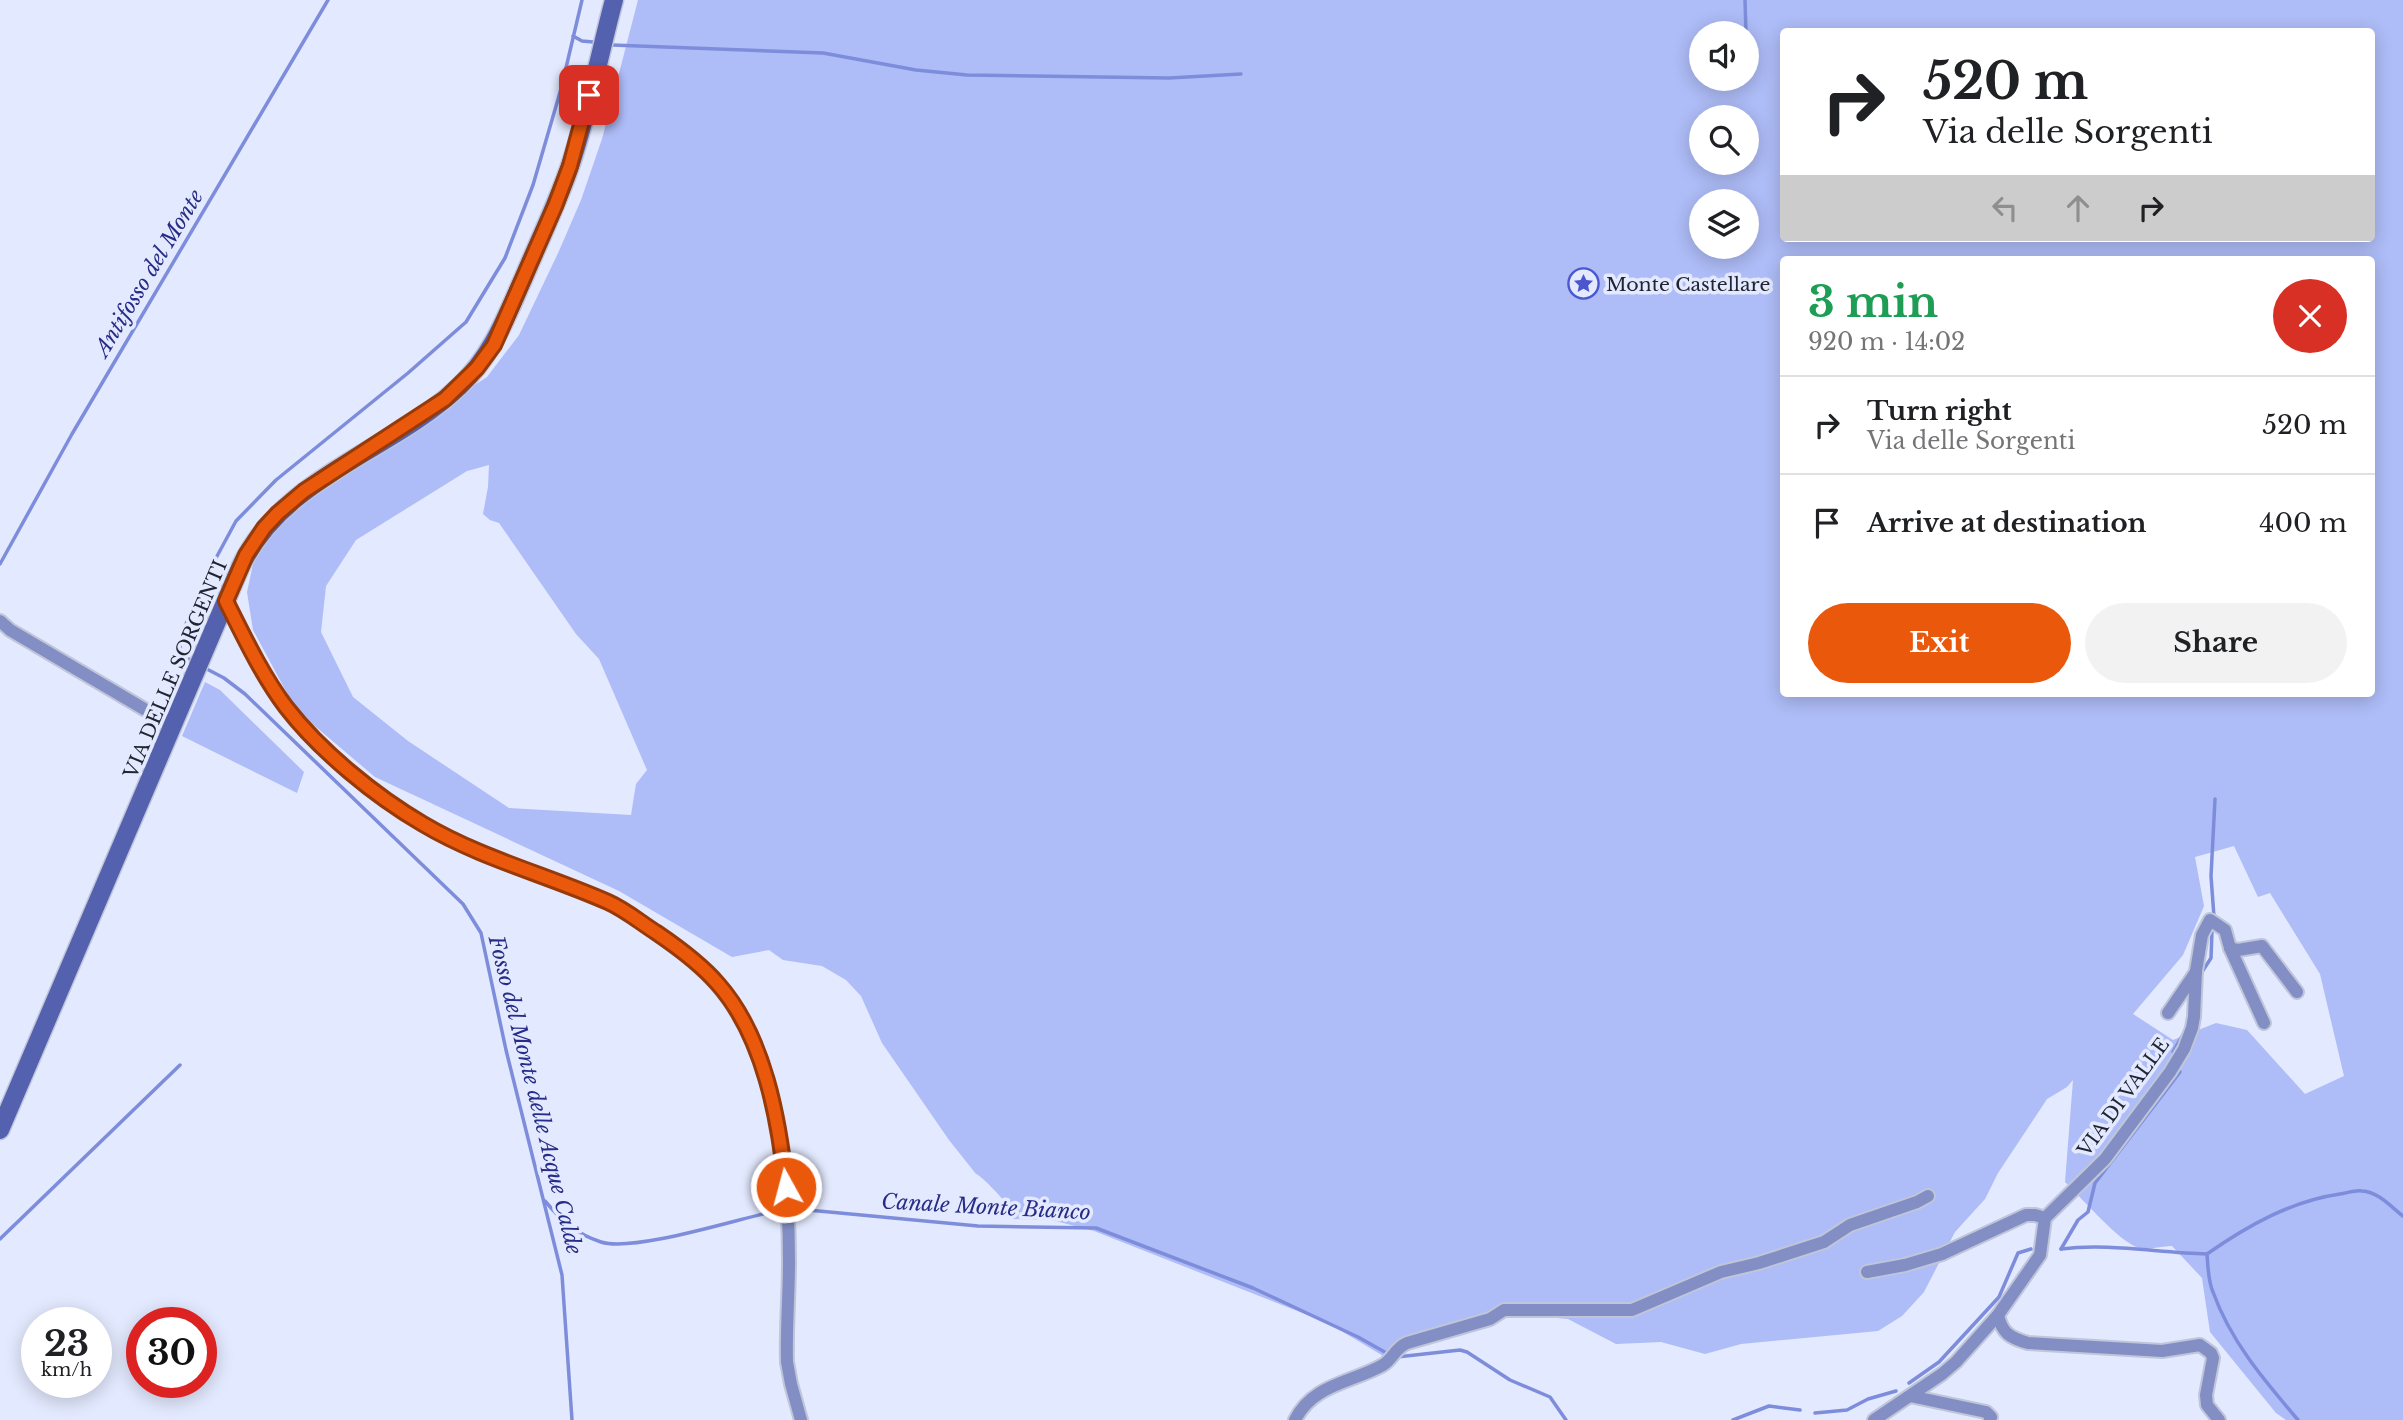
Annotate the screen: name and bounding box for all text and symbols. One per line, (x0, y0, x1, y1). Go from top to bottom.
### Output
map controls (1689, 21, 1759, 259)
button: sound (1689, 21, 1759, 91)
text: 520 m (1923, 51, 2088, 112)
icon: right (1808, 56, 1899, 147)
pin (559, 65, 619, 125)
icon: arrive (570, 76, 608, 114)
button: search (1689, 105, 1759, 175)
text: Via delle Sorgenti (1923, 112, 2213, 152)
water label: Antifosso del Monte (87, 185, 209, 364)
button: layers (1689, 189, 1759, 259)
icon: left (1986, 189, 2024, 227)
icon: ahead (2059, 189, 2097, 227)
icon: right (2132, 189, 2170, 227)
place icon: Monte Castellare (1566, 267, 1600, 301)
place label: Monte Castellare (1606, 273, 1770, 296)
text: 3 min (1808, 276, 1938, 328)
button: close (2273, 279, 2347, 353)
text: 920 m · 14:02 (1808, 328, 1965, 356)
text: Turn right (1867, 395, 2012, 427)
icon: right (1808, 406, 1846, 444)
text: 520 m (2262, 409, 2347, 441)
text: Via delle Sorgenti (1867, 427, 2075, 455)
icon: arrive (1808, 504, 1846, 542)
text: Arrive at destination (1867, 507, 2147, 539)
text: 400 m (2259, 507, 2347, 539)
street label: VIA DELLE SORGENTI (119, 557, 232, 783)
button: Exit (1808, 603, 2071, 683)
button: Share (2085, 603, 2347, 683)
water label: Fosso del Monte delle Acque Calde (483, 932, 587, 1257)
street label: VIA DI VALLE (2072, 1034, 2174, 1162)
position arrow (749, 1150, 823, 1224)
water label: Canale Monte Bianco (881, 1189, 1091, 1225)
speed limit sign: 30 (126, 1307, 217, 1398)
text: 23 (44, 1322, 89, 1365)
text: km/h (41, 1359, 92, 1381)

